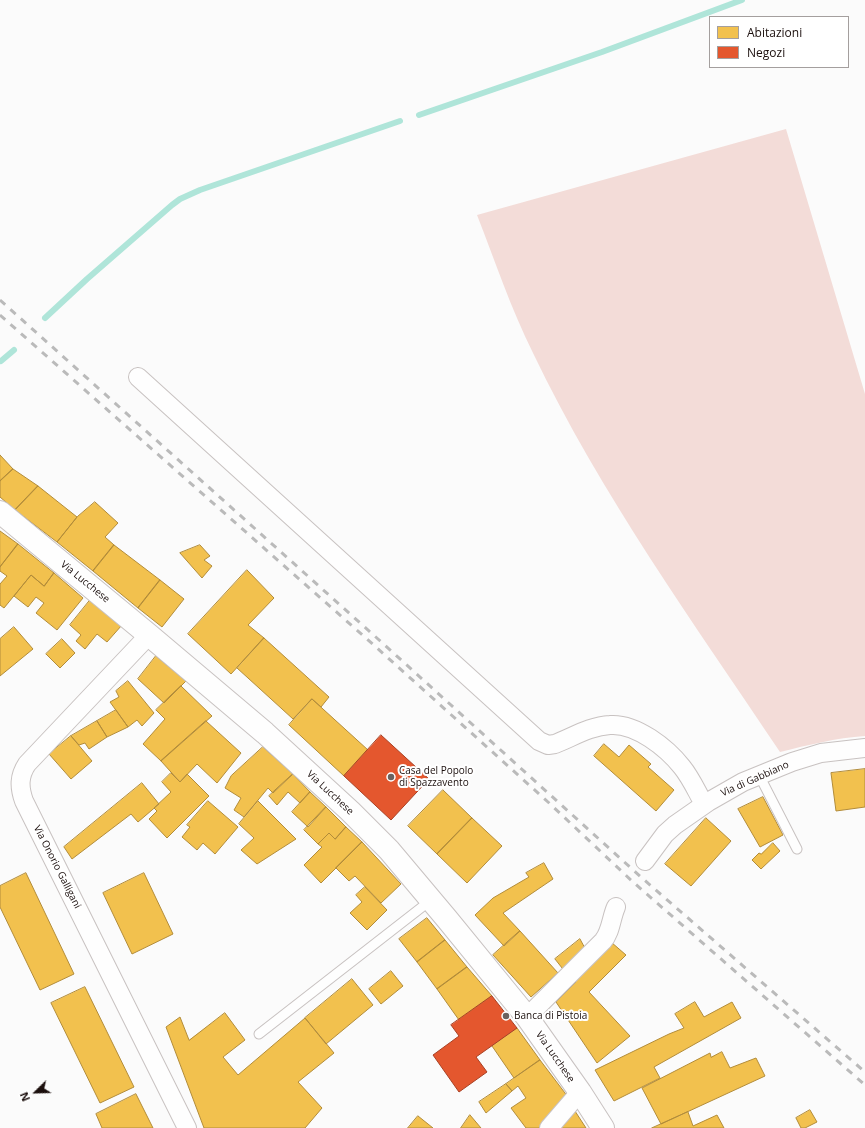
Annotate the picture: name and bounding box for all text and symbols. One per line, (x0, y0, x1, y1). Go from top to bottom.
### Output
legend (709, 16, 849, 68)
text: Abitazioni (747, 24, 802, 41)
text: Negozi (747, 44, 785, 61)
street label: Via Lucchese (58, 559, 112, 605)
street label: Via di Gabbiano (719, 759, 791, 799)
place label: Casa del Popolo di Spazzavento (399, 765, 473, 788)
street label: Via Lucchese (304, 768, 356, 818)
marker: Casa del Popolo di Spazzavento (386, 772, 396, 782)
street label: Via Onorio Galligani (31, 823, 83, 911)
place label: Banca di Pistoia (514, 1010, 587, 1022)
marker: Banca di Pistoia (501, 1011, 511, 1021)
street label: Via Lucchese (533, 1029, 577, 1085)
north arrow (16, 1072, 56, 1112)
text: N (16, 1090, 33, 1104)

